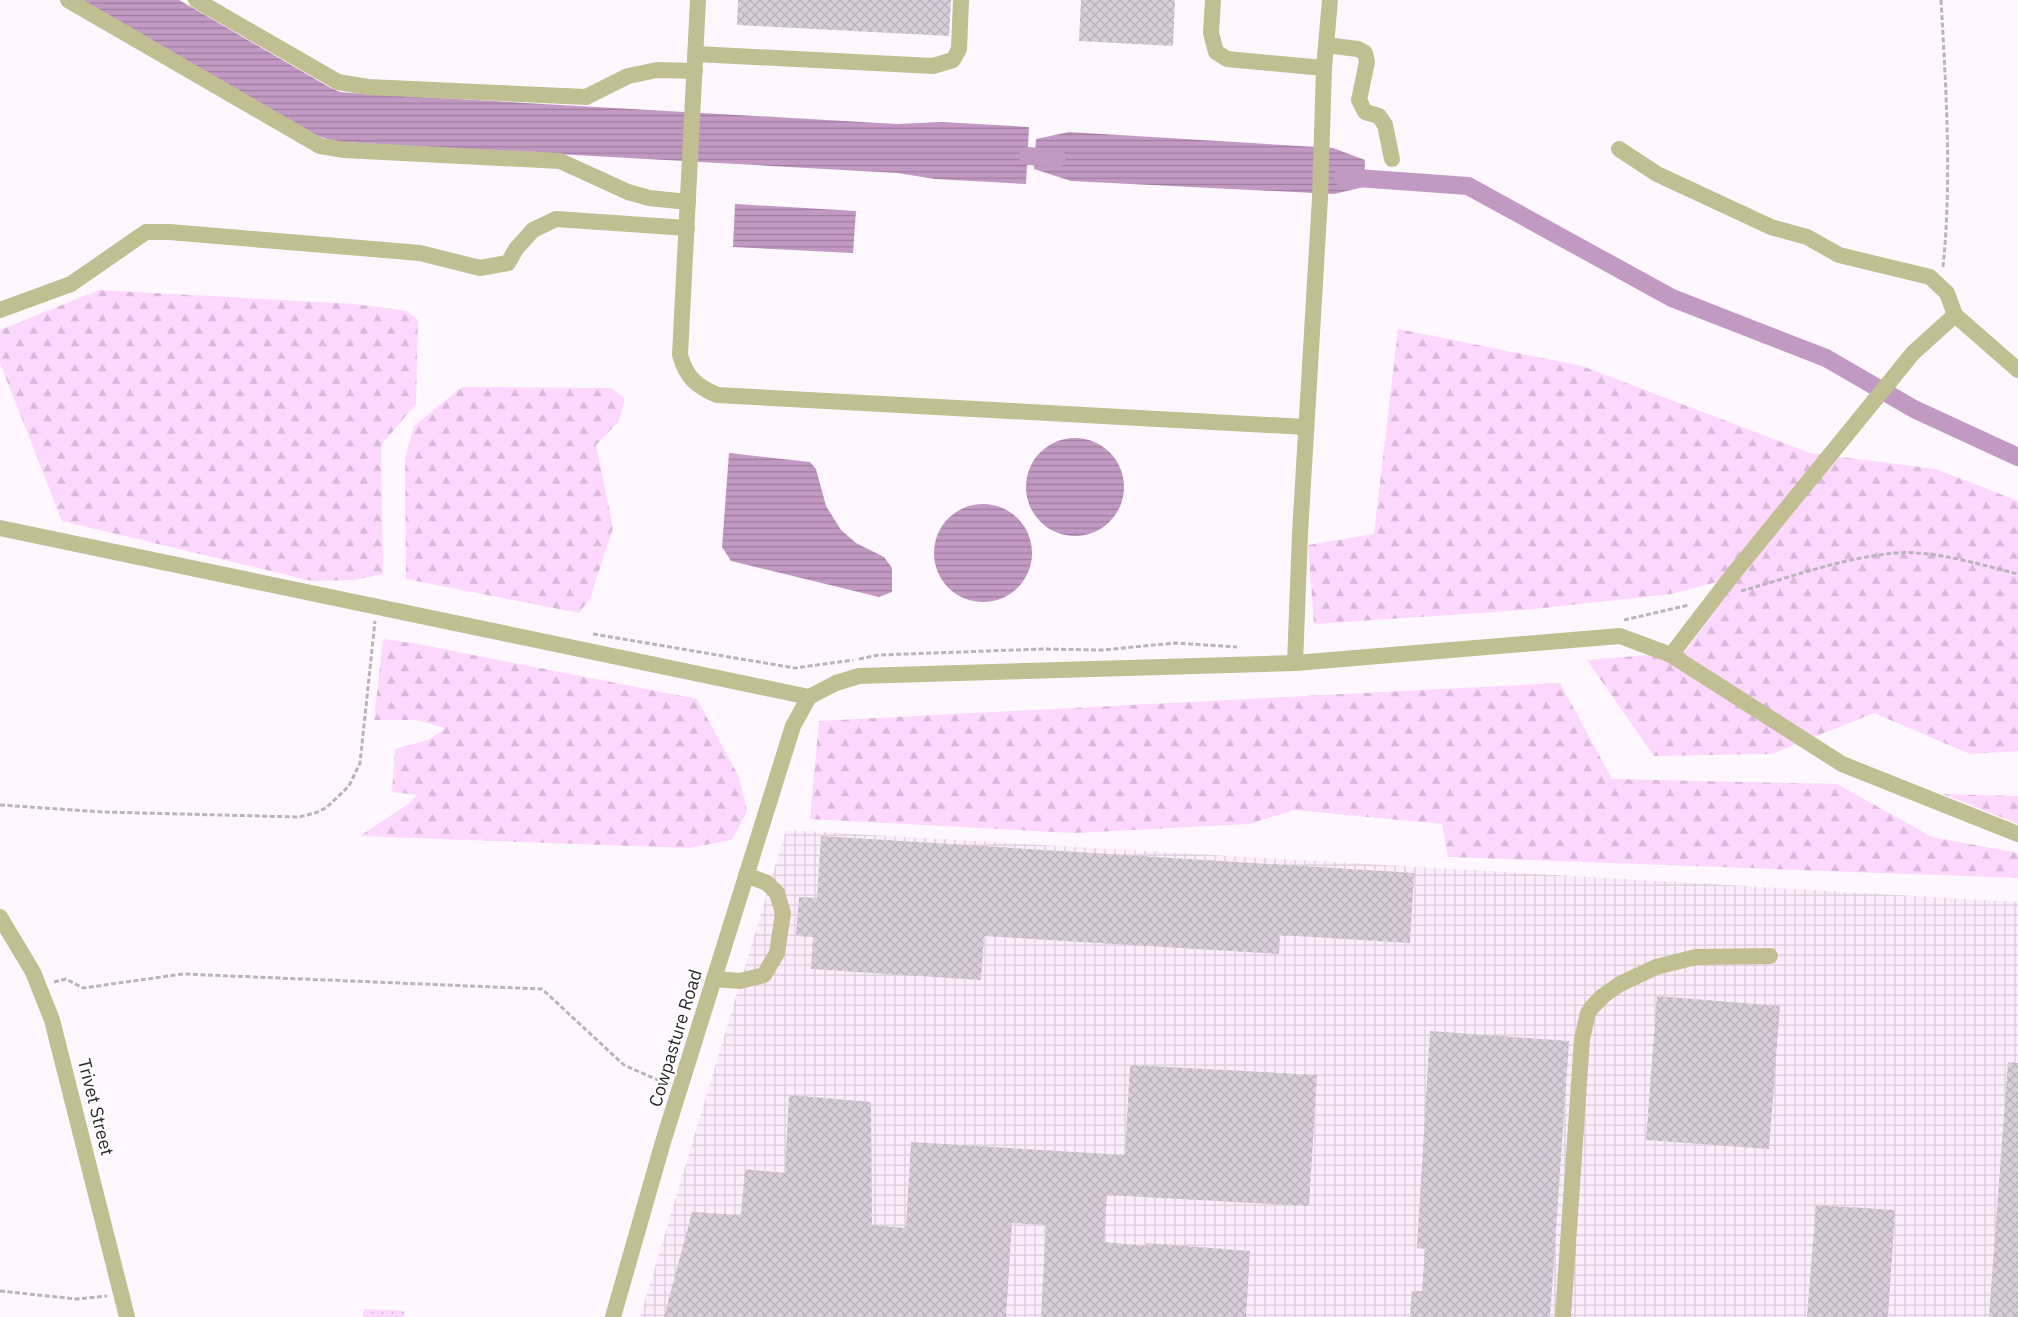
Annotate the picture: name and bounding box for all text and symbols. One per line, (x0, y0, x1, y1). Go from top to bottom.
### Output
street label: Cowpasture Road (643, 967, 707, 1109)
street label: Trivet Street (73, 1056, 119, 1158)

